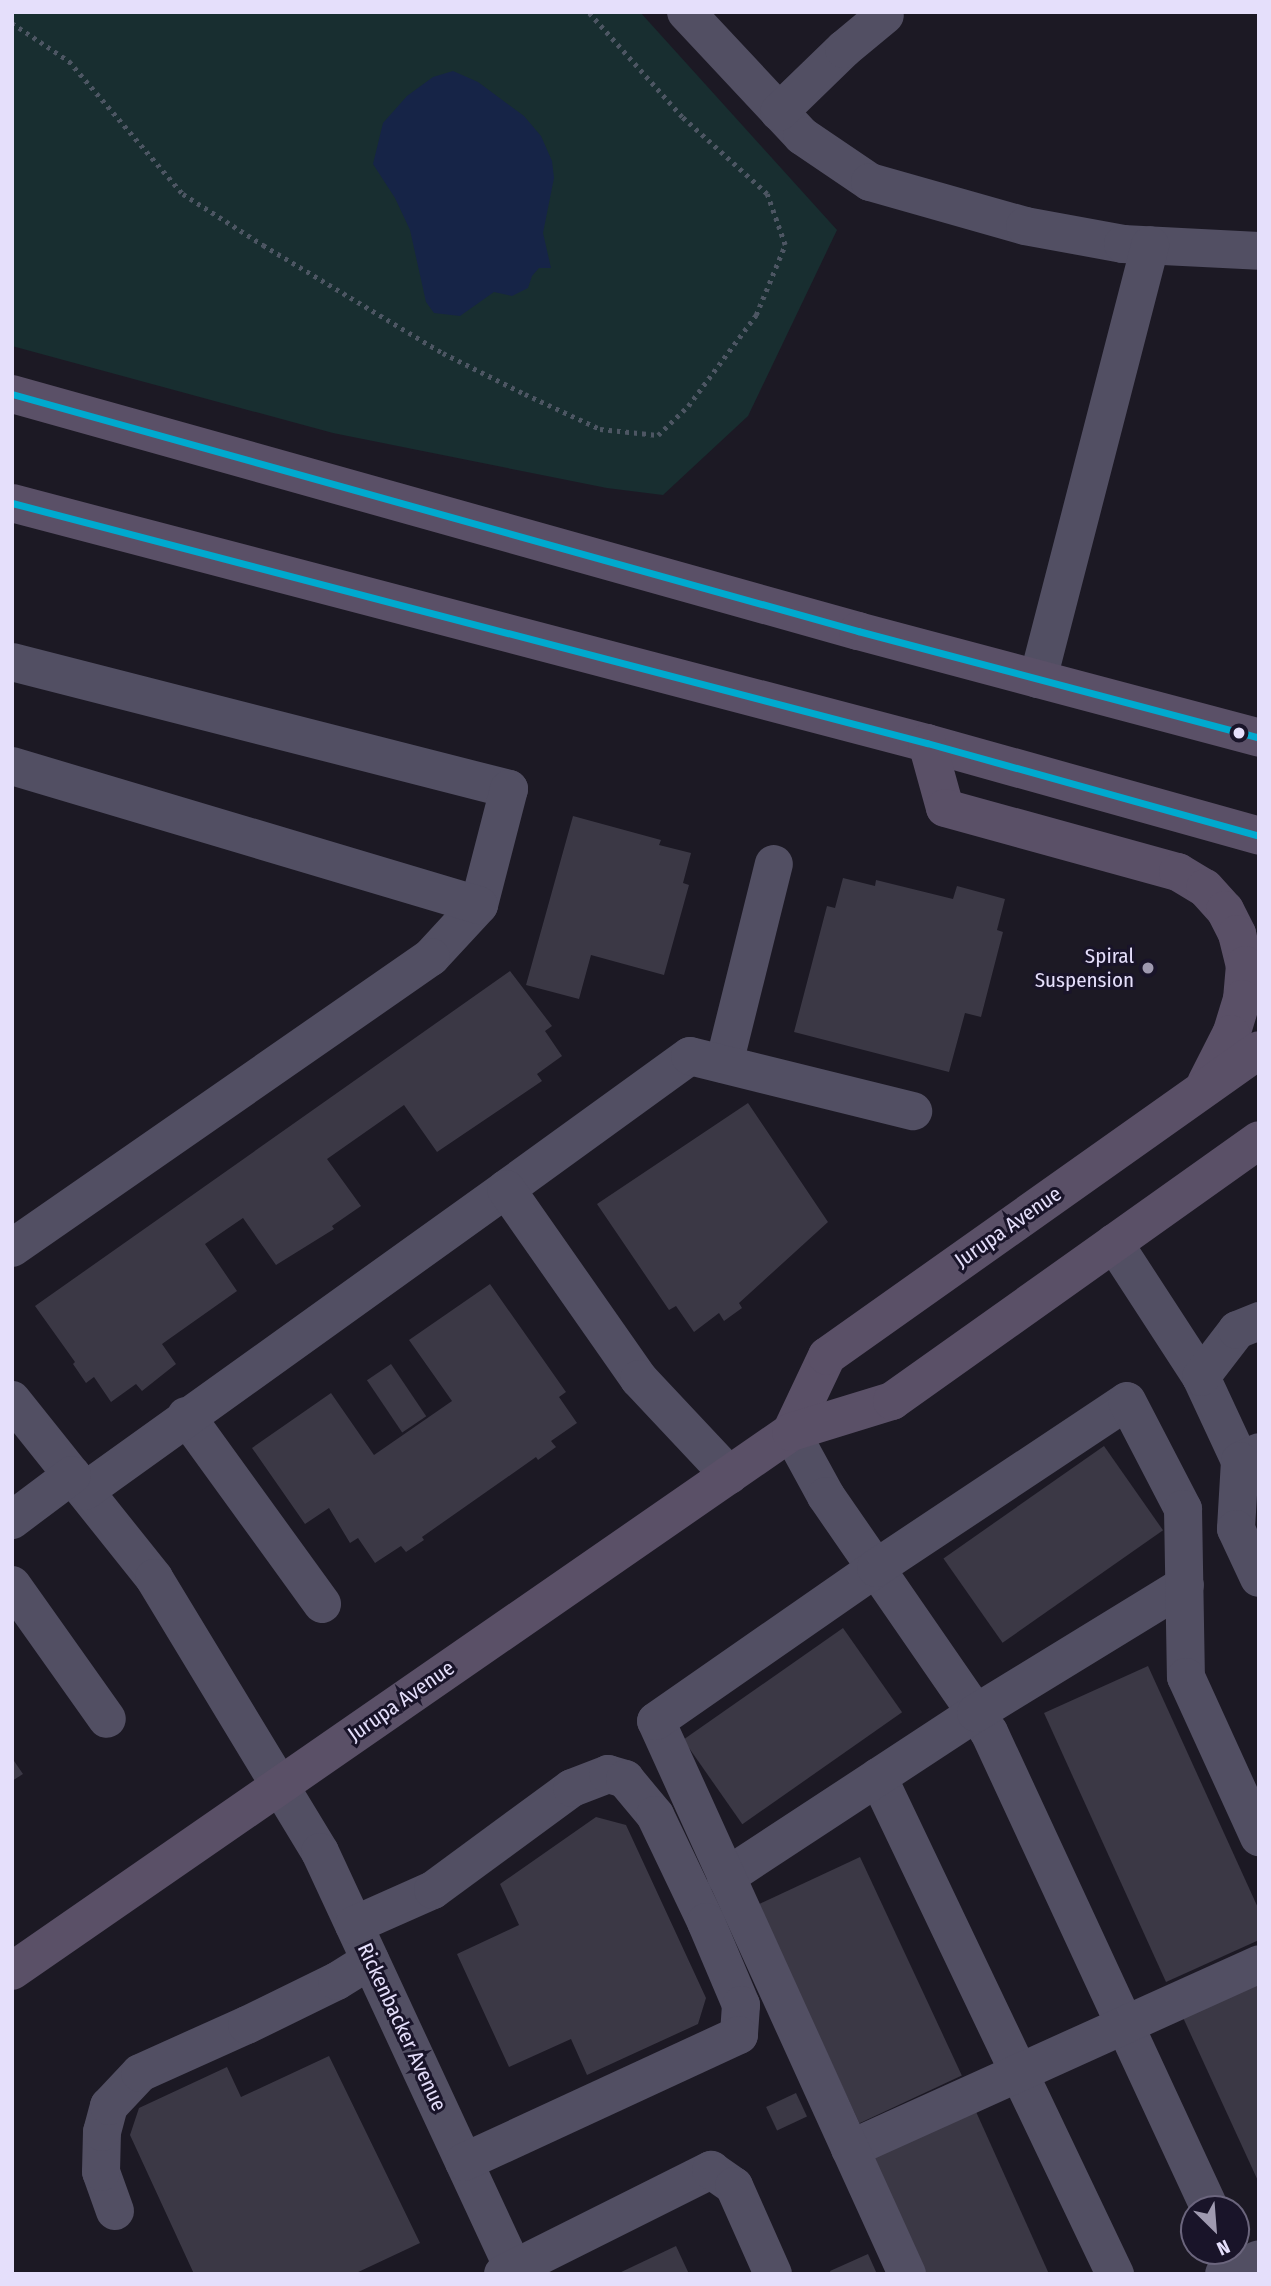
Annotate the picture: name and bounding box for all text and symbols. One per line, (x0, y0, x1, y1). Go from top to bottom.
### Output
unlabelled marker (1232, 726, 1246, 740)
place label: Spiral Suspension (1035, 943, 1134, 993)
marker: Spiral Suspension (1140, 960, 1156, 976)
street label: Jurupa Avenue (950, 1181, 1066, 1273)
street label: Jurupa Avenue (343, 1655, 459, 1747)
street label: Rickenbacker Avenue (352, 1939, 452, 2115)
north arrow (1180, 2195, 1250, 2265)
text: N (1213, 2235, 1233, 2260)

